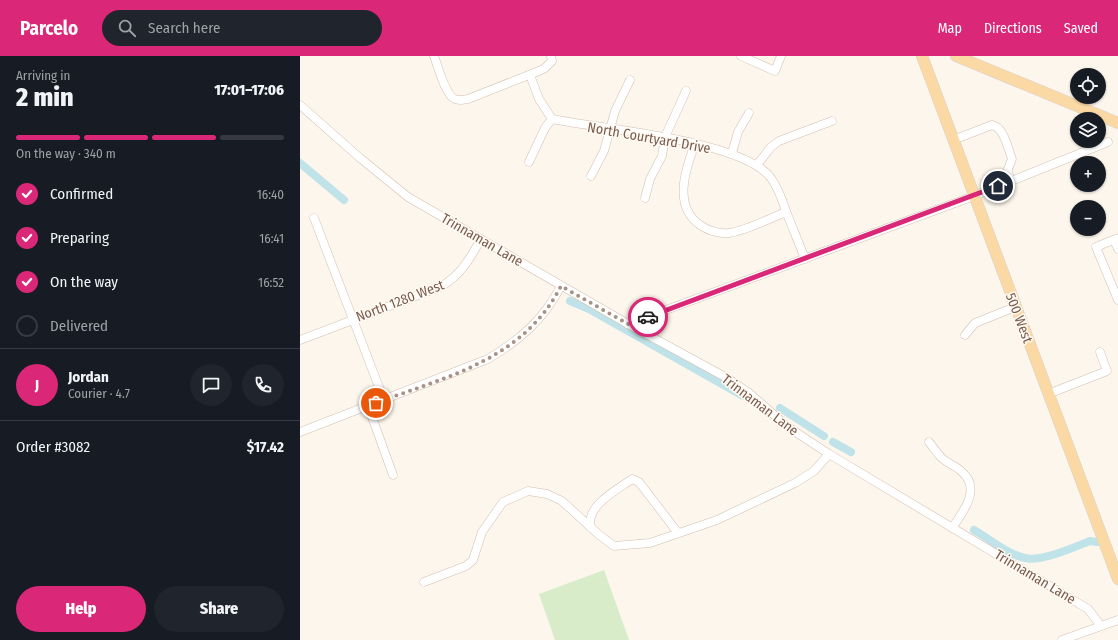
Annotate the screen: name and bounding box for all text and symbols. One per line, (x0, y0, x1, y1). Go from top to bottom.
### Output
search box (102, 10, 382, 46)
text: Parcelo (20, 17, 78, 40)
icon: search (116, 17, 138, 39)
text: Search here (148, 19, 220, 37)
text: Map (938, 20, 962, 37)
text: Directions (984, 20, 1042, 37)
text: Saved (1064, 20, 1098, 37)
text: Arriving in (16, 68, 70, 83)
map controls (1070, 68, 1106, 236)
button: locate (1070, 68, 1106, 104)
text: 17:01–17:06 (214, 81, 284, 99)
text: 2 min (16, 82, 74, 113)
button: layers (1070, 112, 1106, 148)
street label: North Courtyard Drive (586, 119, 712, 157)
text: On the way · 340 m (16, 146, 116, 161)
button: + (1070, 156, 1106, 192)
pin (981, 169, 1015, 203)
icon: home (987, 175, 1009, 197)
icon: check (16, 183, 38, 205)
text: Confirmed (50, 185, 113, 203)
text: 16:40 (257, 187, 284, 202)
button: − (1070, 200, 1106, 236)
street label: Trinnaman Lane (438, 210, 526, 270)
icon: check (16, 227, 38, 249)
text: Preparing (50, 229, 109, 247)
text: 16:41 (259, 231, 284, 246)
icon: check (16, 271, 38, 293)
text: On the way (50, 273, 118, 291)
text: 16:52 (258, 275, 284, 290)
street label: North 1280 West (354, 276, 447, 326)
street label: 500 West (1002, 291, 1036, 346)
courier (628, 297, 668, 337)
icon: car (637, 306, 659, 328)
text: Delivered (50, 317, 108, 335)
button: chat (190, 364, 232, 406)
button: phone (242, 364, 284, 406)
text: Jordan (68, 368, 109, 386)
street label: Trinnaman Lane (718, 371, 802, 439)
text: J (35, 376, 39, 394)
text: Courier · 4.7 (68, 386, 130, 401)
pin (359, 386, 393, 420)
icon: bag (365, 392, 387, 414)
text: Order #3082 (16, 438, 90, 456)
text: $17.42 (247, 438, 284, 456)
street label: Trinnaman Lane (991, 546, 1079, 608)
button: Help (16, 586, 146, 632)
button: Share (154, 586, 284, 632)

